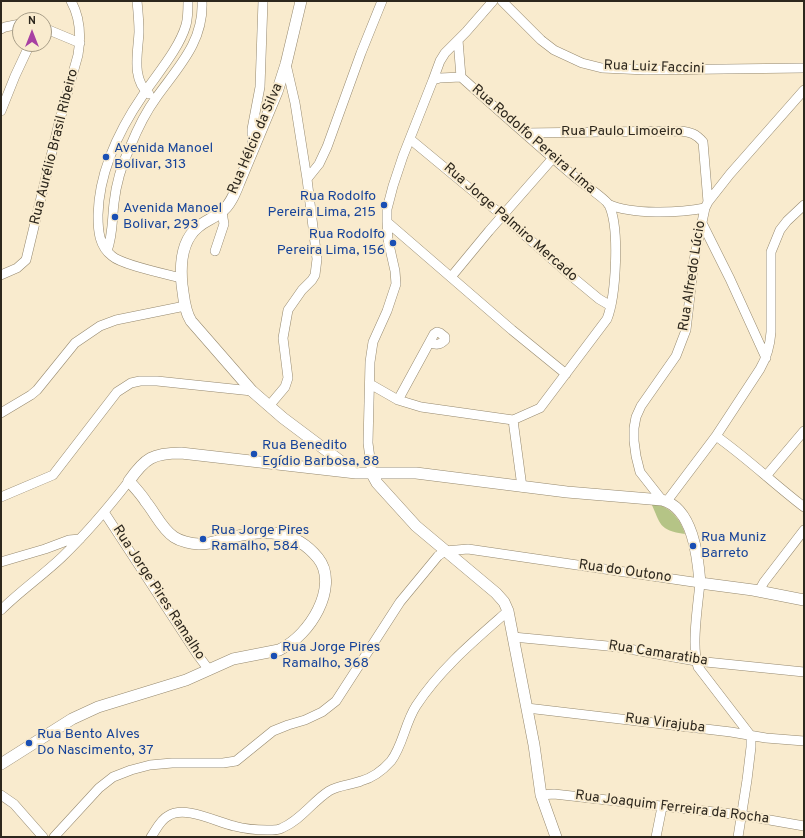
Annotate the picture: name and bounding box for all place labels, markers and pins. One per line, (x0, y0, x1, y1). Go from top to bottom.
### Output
place label: Avenida Manoel Bolivar, 313 (114, 141, 213, 174)
marker: Avenida Manoel Bolivar, 313 (101, 152, 111, 162)
place label: Rua Rodolfo Pereira Lima, 215 (268, 189, 376, 222)
marker: Rua Rodolfo Pereira Lima, 215 (379, 200, 389, 210)
place label: Avenida Manoel Bolivar, 293 (123, 201, 222, 234)
marker: Avenida Manoel Bolivar, 293 (110, 212, 120, 222)
place label: Rua Rodolfo Pereira Lima, 156 (277, 227, 385, 260)
marker: Rua Rodolfo Pereira Lima, 156 (388, 238, 398, 248)
place label: Rua Benedito Egídio Barbosa, 88 (262, 438, 380, 470)
marker: Rua Benedito Egídio Barbosa, 88 (249, 449, 259, 459)
place label: Rua Jorge Pires Ramalho, 584 (211, 523, 309, 556)
place label: Rua Muniz Barreto (701, 530, 766, 562)
marker: Rua Jorge Pires Ramalho, 584 (198, 534, 208, 544)
marker: Rua Muniz Barreto (688, 541, 698, 551)
place label: Rua Jorge Pires Ramalho, 368 (282, 640, 380, 672)
marker: Rua Jorge Pires Ramalho, 368 (269, 651, 279, 661)
place label: Rua Bento Alves Do Nascimento, 37 (37, 727, 154, 760)
marker: Rua Bento Alves Do Nascimento, 37 (24, 738, 34, 748)

